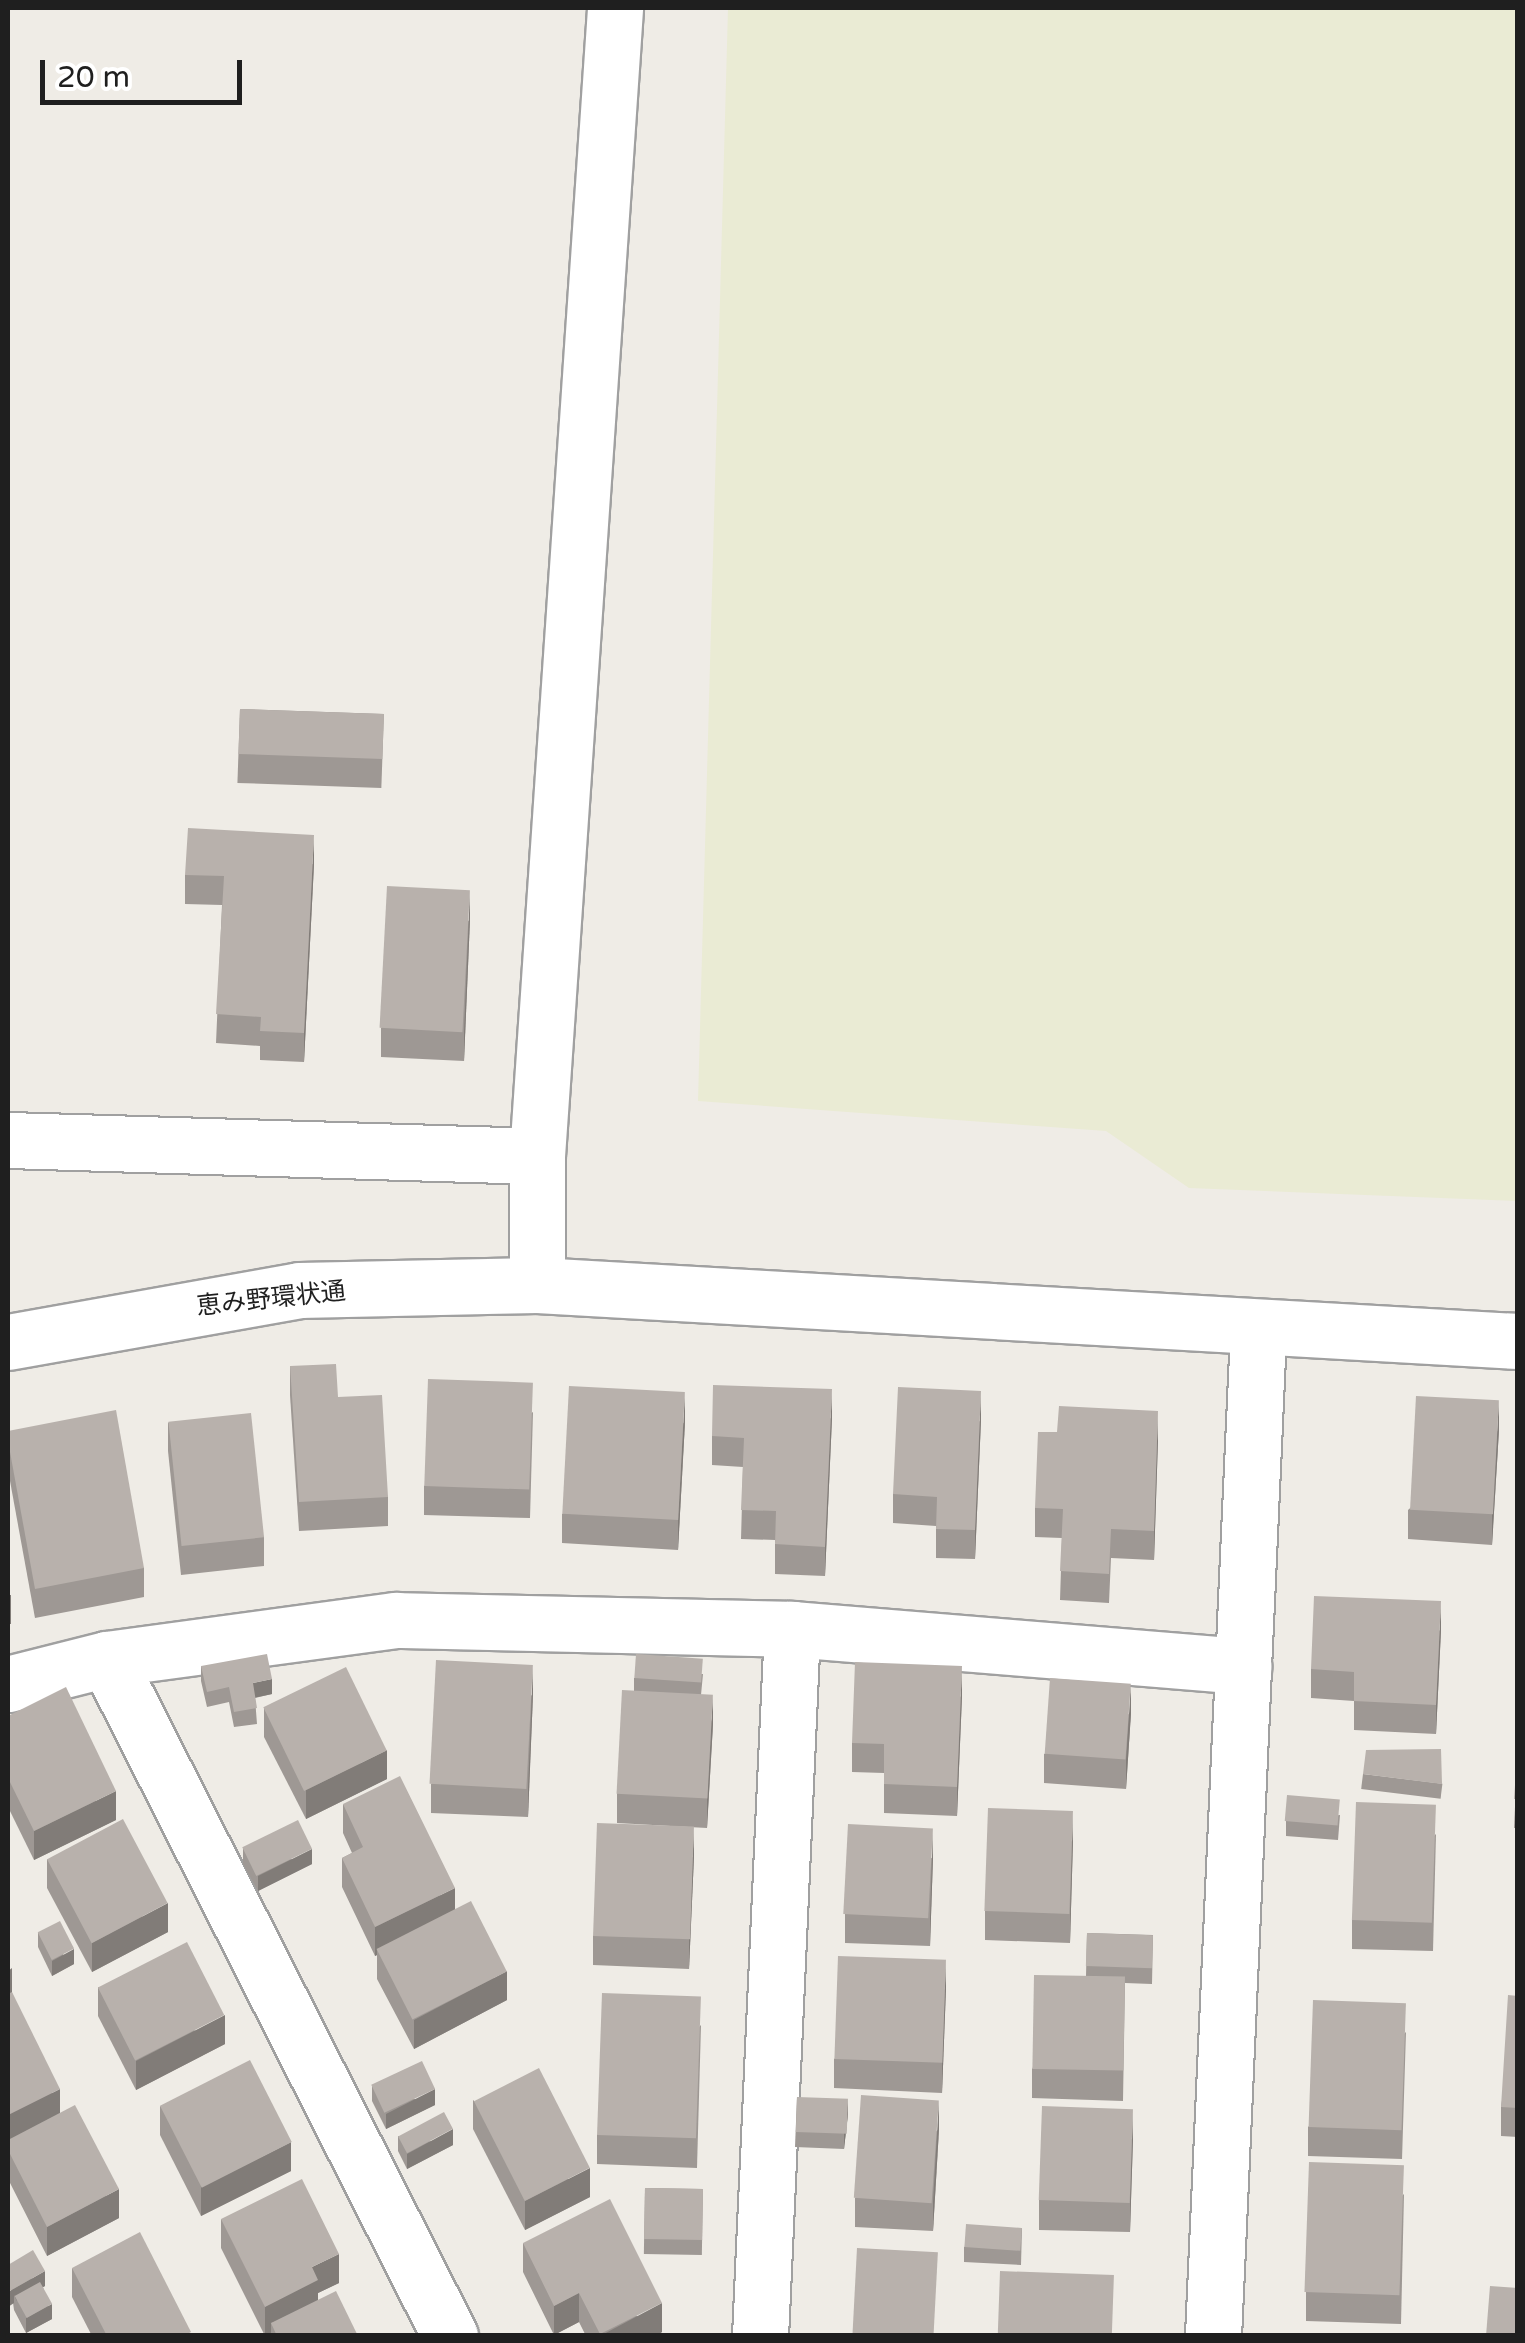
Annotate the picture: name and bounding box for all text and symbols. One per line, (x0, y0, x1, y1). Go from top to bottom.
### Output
scale bar (45, 40, 248, 102)
text: 20 m (57, 59, 130, 96)
street label: 恵み野環状通 (195, 1276, 347, 1322)

